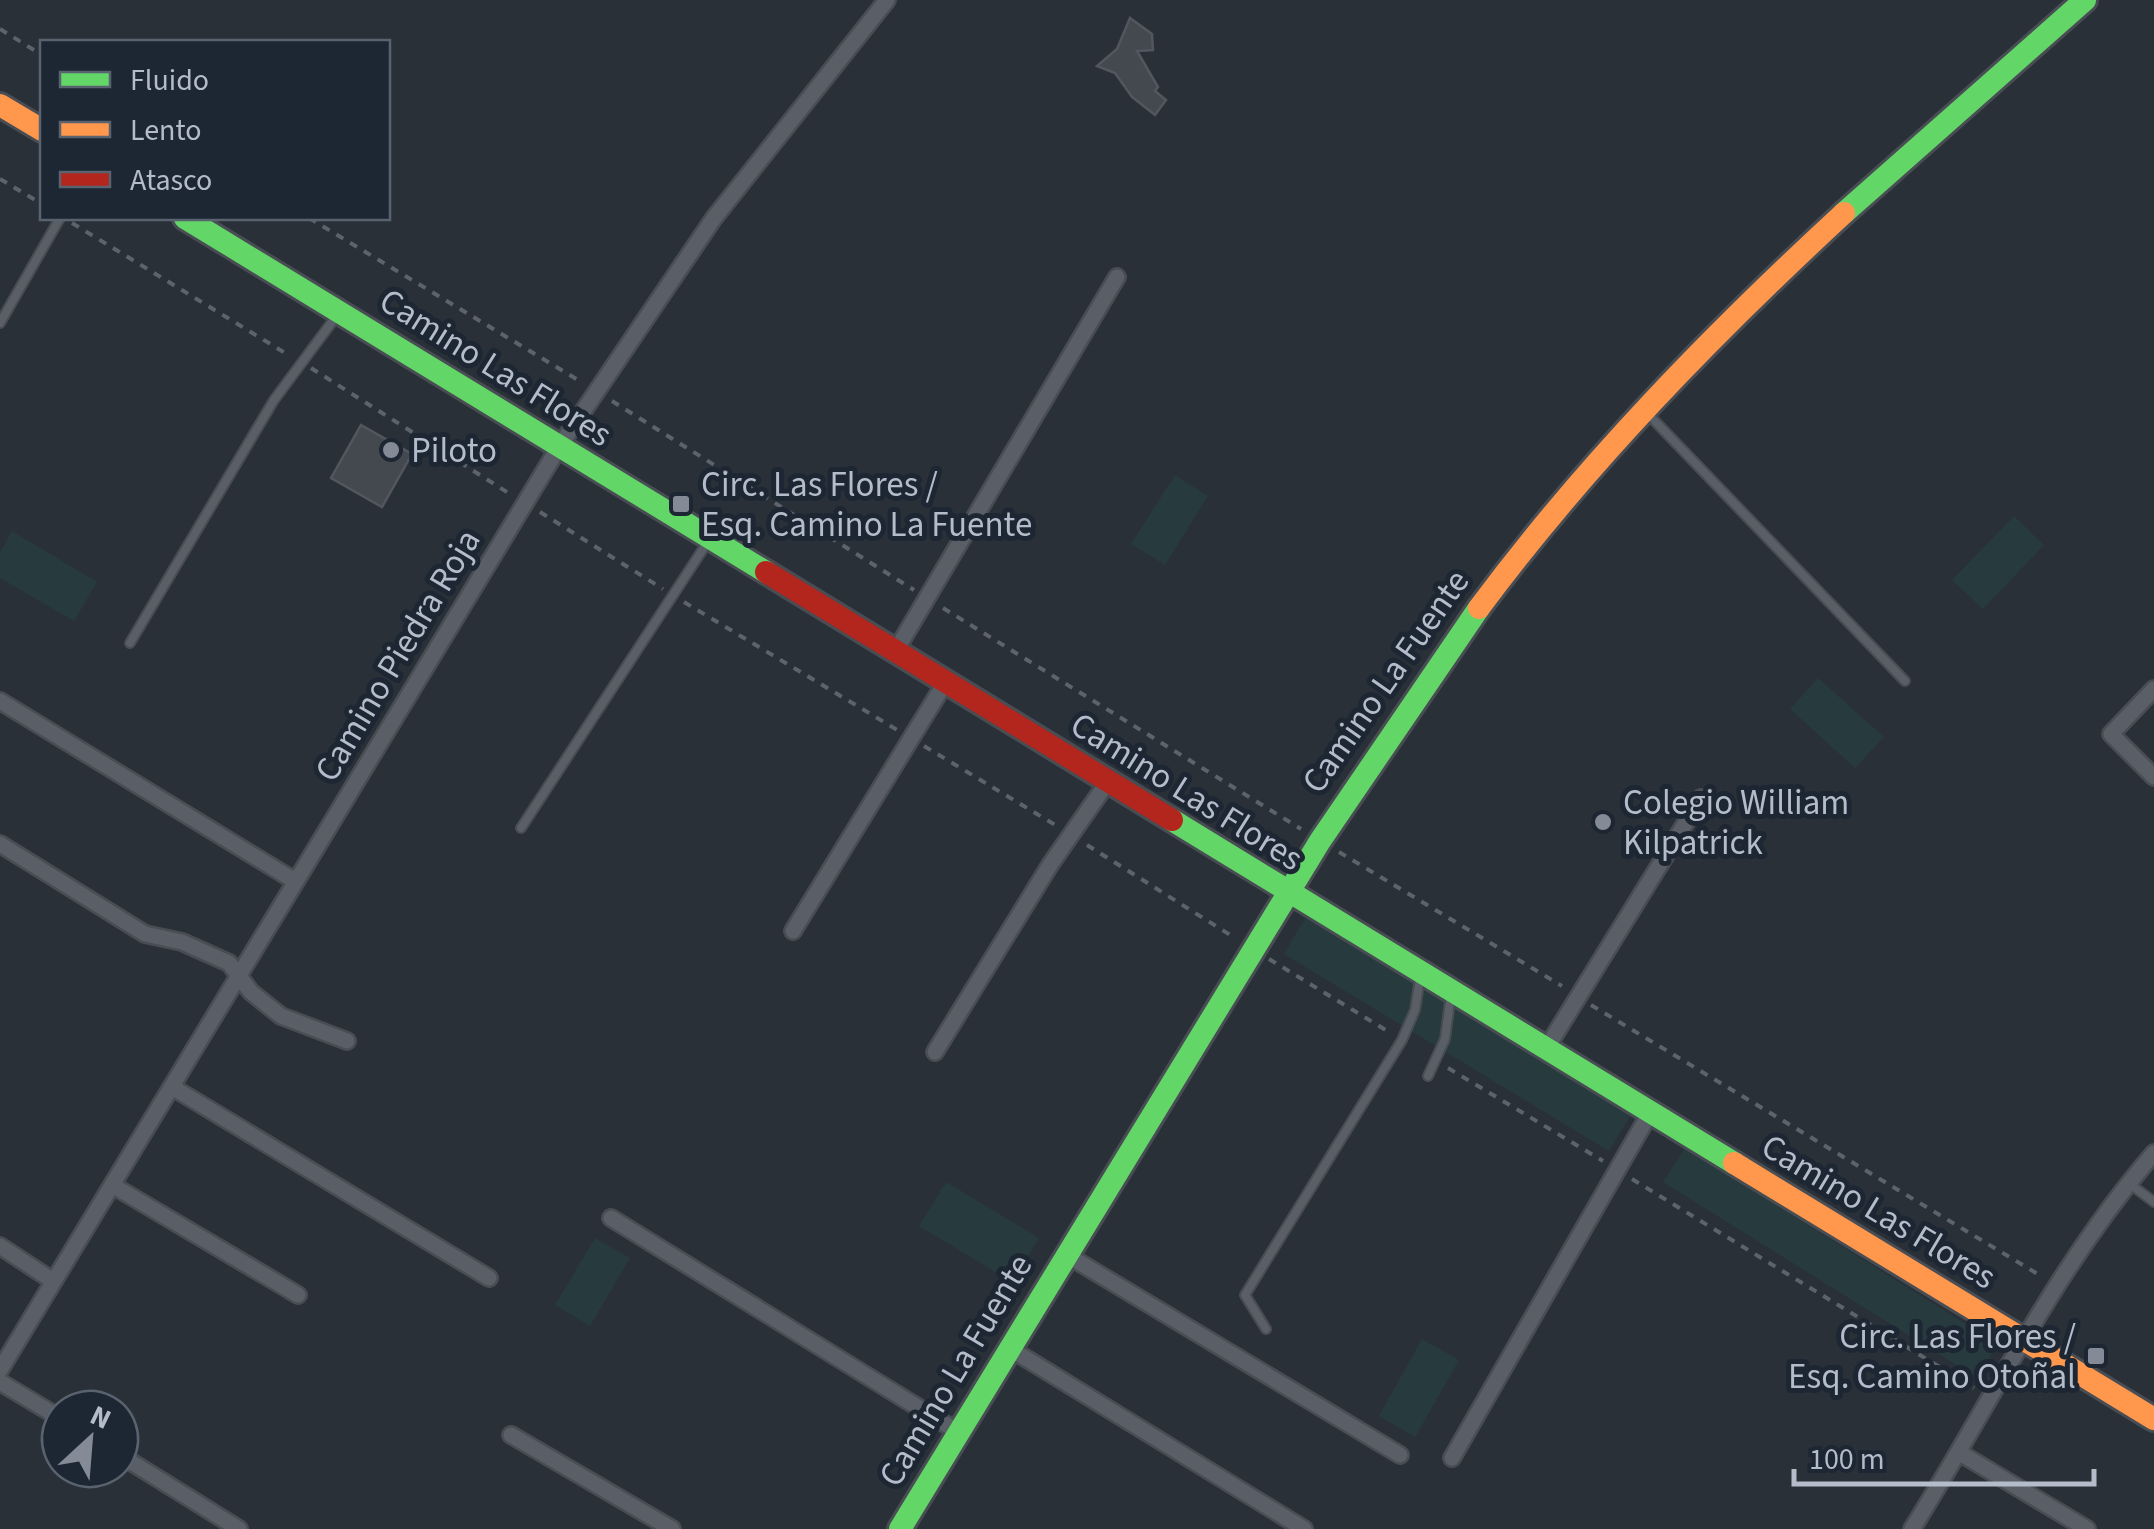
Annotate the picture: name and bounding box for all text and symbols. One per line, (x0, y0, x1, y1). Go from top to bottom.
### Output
legend (40, 40, 390, 220)
text: Fluido (130, 59, 209, 102)
text: Lento (130, 109, 202, 152)
text: Atasco (130, 159, 212, 202)
street label: Camino Las Flores (370, 276, 621, 459)
place label: Piloto (411, 426, 497, 476)
marker: Piloto (380, 439, 402, 461)
place label: Circ. Las Flores / Esq. Camino La Fuente (701, 460, 1032, 550)
marker: Circ. Las Flores / Esq. Camino La Fuente (670, 493, 692, 515)
street label: Camino Piedra Roja (303, 520, 493, 791)
street label: Camino La Fuente (1290, 560, 1482, 804)
street label: Camino Las Flores (1061, 700, 1312, 883)
place label: Colegio William Kilpatrick (1623, 778, 1849, 868)
marker: Colegio William Kilpatrick (1592, 811, 1614, 833)
street label: Camino Las Flores (1752, 1122, 2005, 1302)
street label: Camino La Fuente (867, 1245, 1045, 1496)
place label: Circ. Las Flores / Esq. Camino Otoñal (1788, 1312, 2076, 1402)
marker: Circ. Las Flores / Esq. Camino Otoñal (2085, 1345, 2107, 1367)
north arrow (40, 1389, 140, 1489)
text: N (83, 1395, 118, 1439)
scale bar (1794, 1424, 2094, 1486)
text: 100 m (1809, 1438, 1885, 1481)

